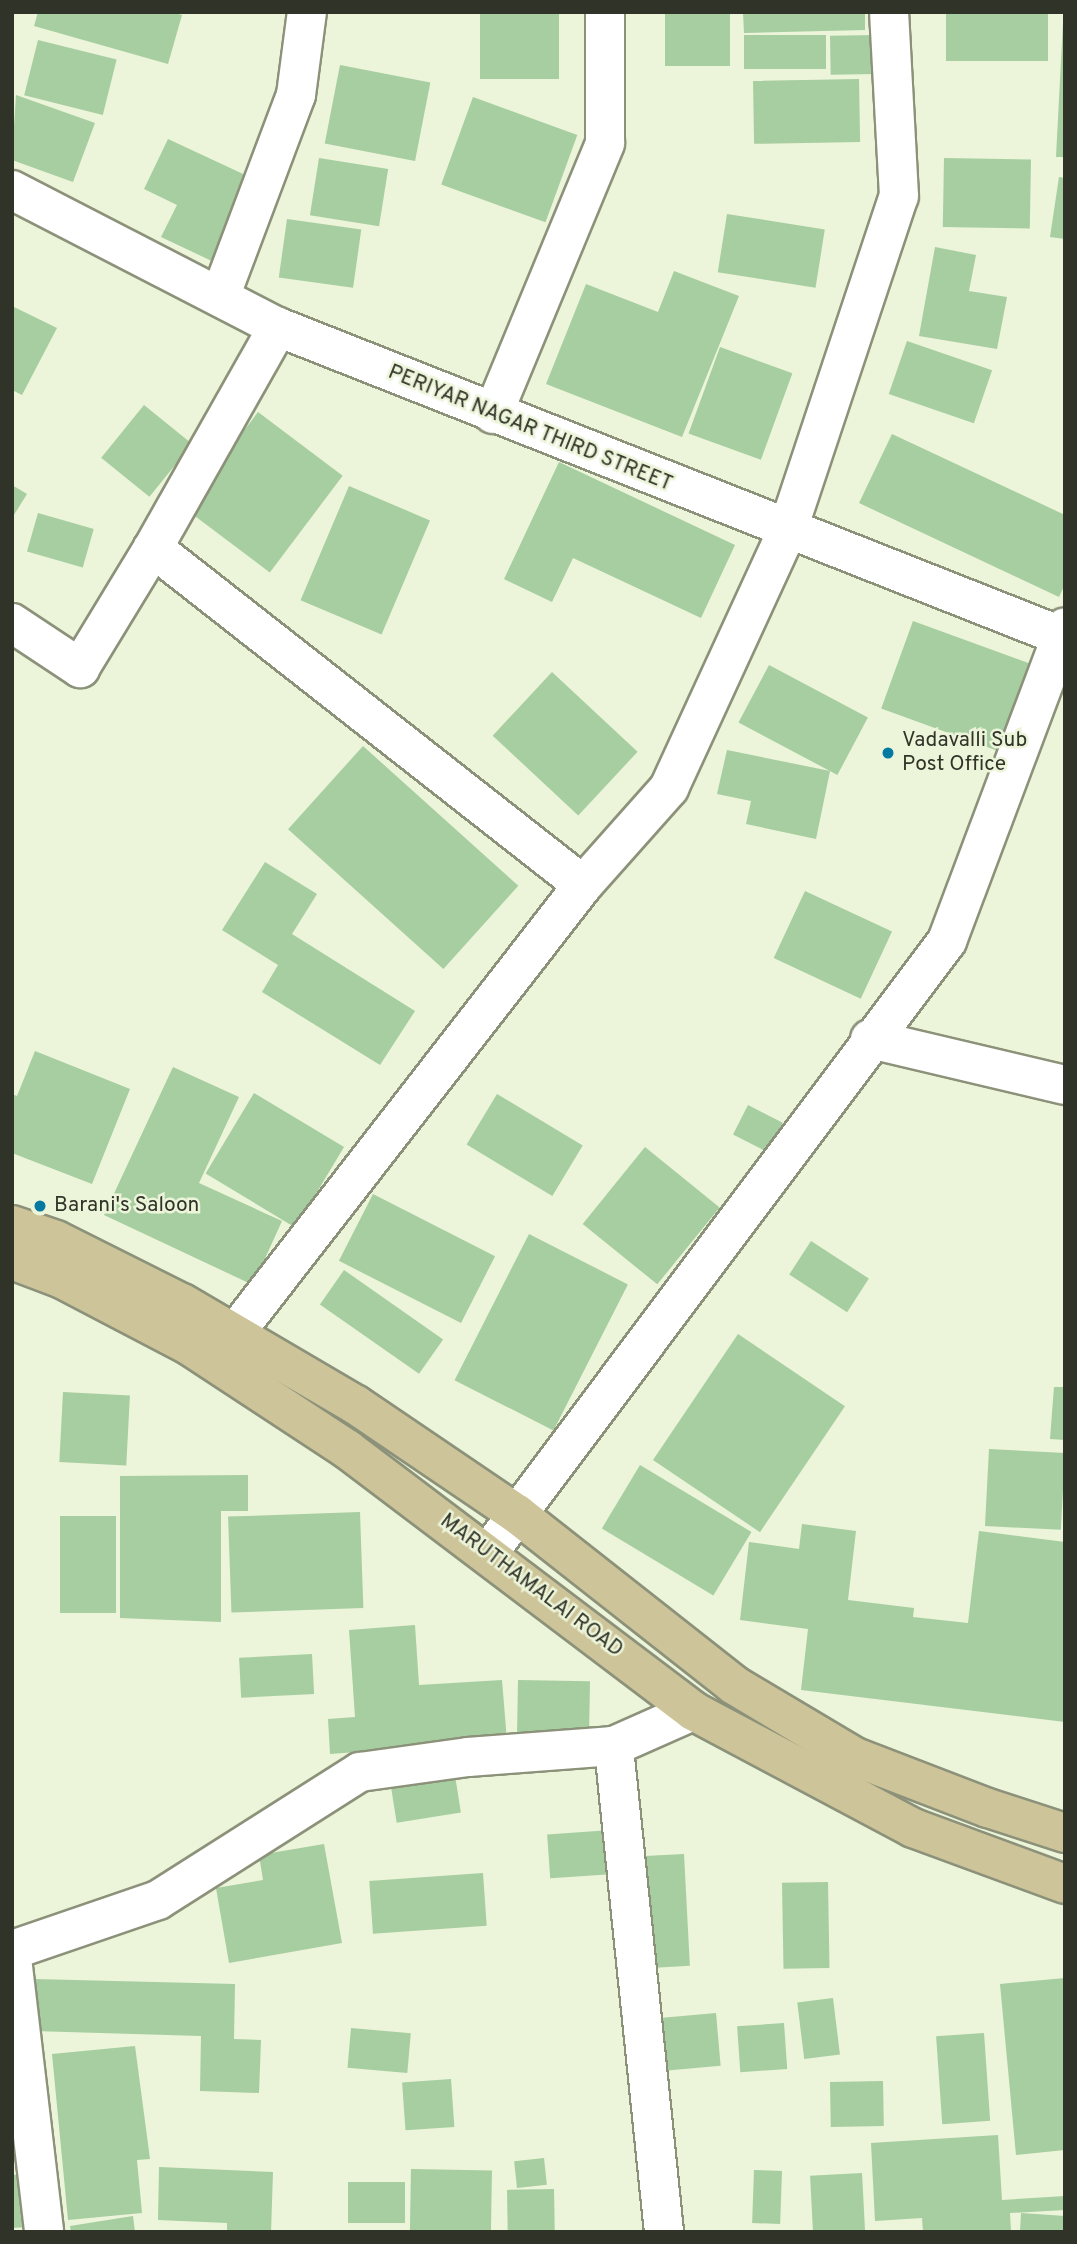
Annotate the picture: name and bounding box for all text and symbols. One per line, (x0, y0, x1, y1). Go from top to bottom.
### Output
street label: PERIYAR NAGAR THIRD STREET (384, 360, 676, 498)
place label: Vadavalli Sub Post Office (902, 728, 1027, 778)
marker: Vadavalli Sub Post Office (880, 745, 896, 761)
place label: Barani's Saloon (54, 1193, 199, 1219)
marker: Barani's Saloon (32, 1198, 48, 1214)
street label: MARUTHAMALAI ROAD (435, 1509, 627, 1663)

